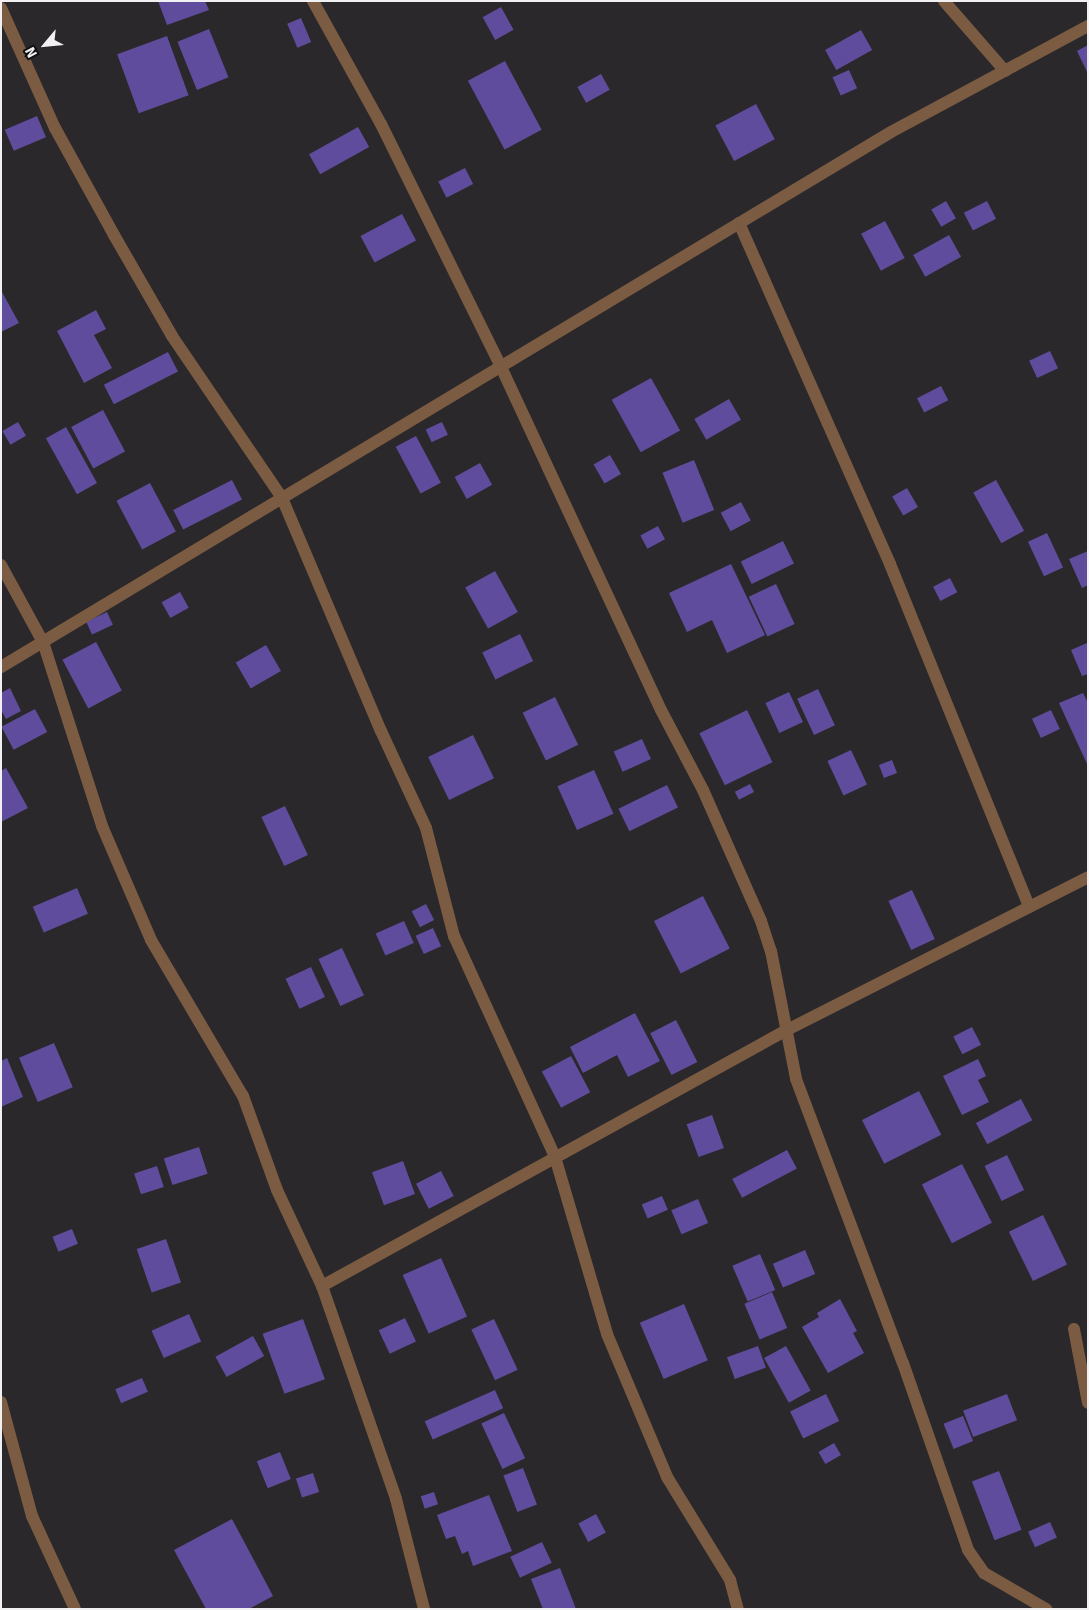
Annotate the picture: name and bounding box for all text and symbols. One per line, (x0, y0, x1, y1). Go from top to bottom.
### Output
north arrow (20, 20, 70, 70)
text: N (22, 44, 41, 61)

